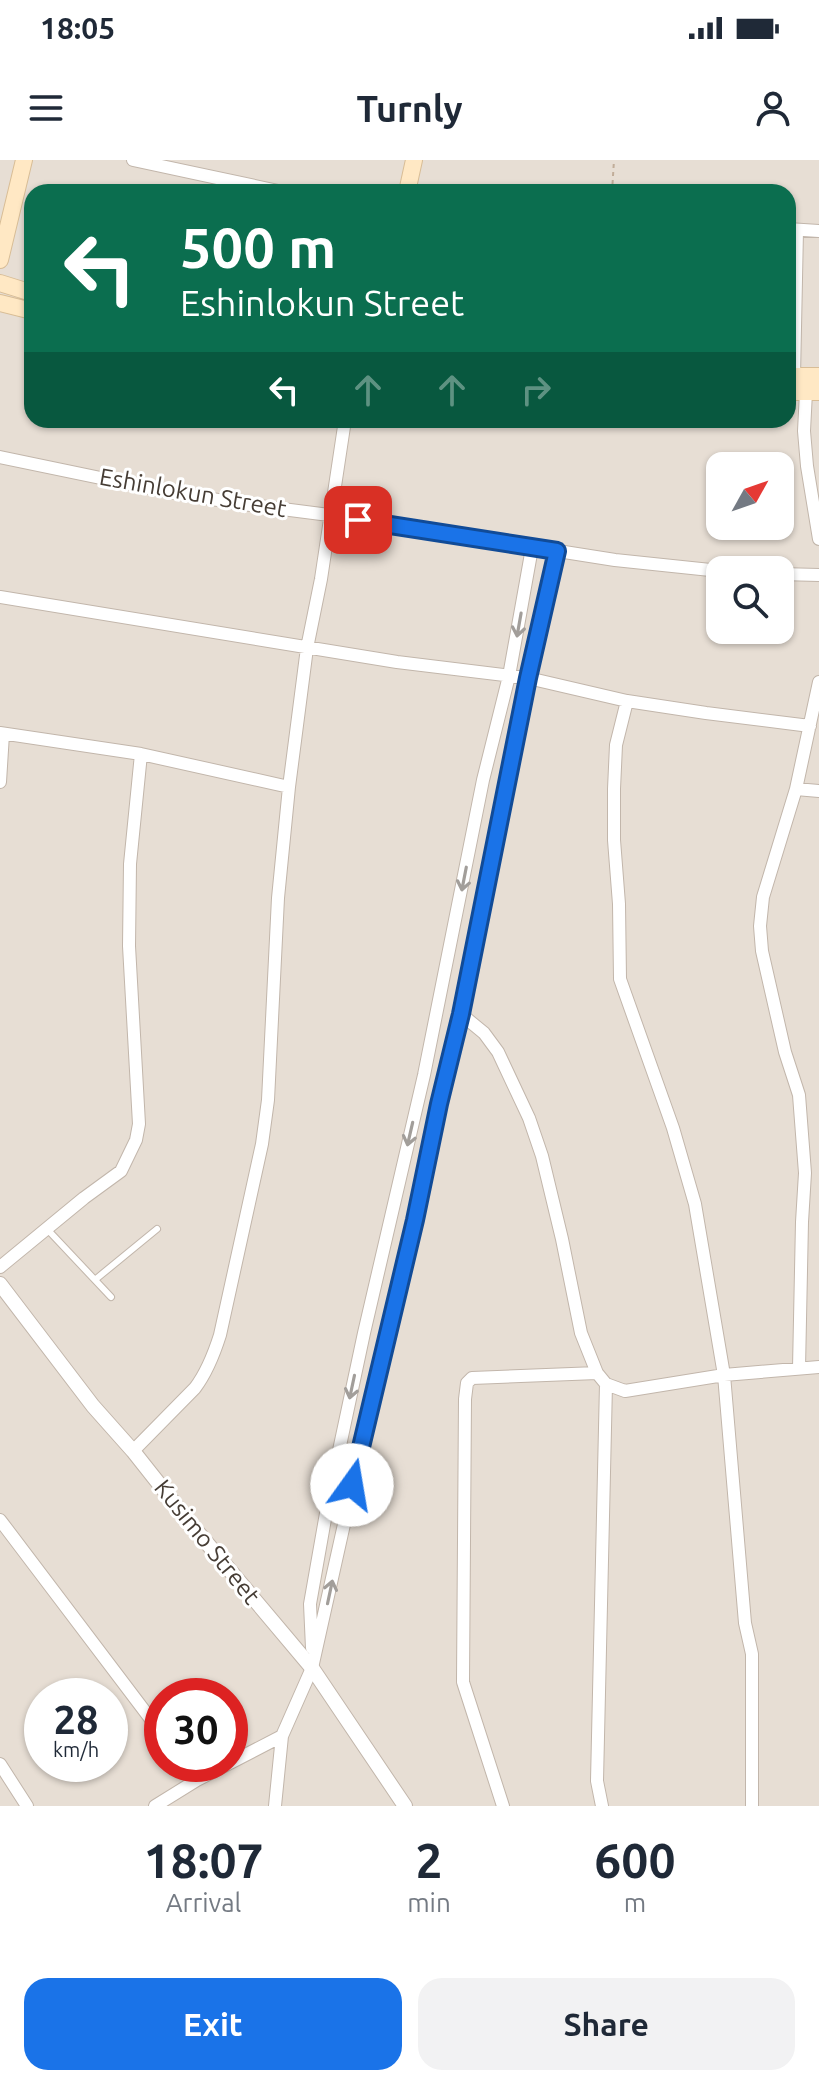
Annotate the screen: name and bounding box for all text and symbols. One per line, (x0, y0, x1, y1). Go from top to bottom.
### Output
text: 18:05 (40, 11, 115, 45)
icon: menu (24, 86, 68, 130)
icon: person (751, 86, 795, 130)
text: Turnly (356, 88, 463, 129)
icon: left (48, 216, 152, 320)
text: 500 m (180, 216, 336, 279)
text: Eshinlokun Street (180, 282, 464, 323)
icon: left (262, 368, 306, 412)
icon: ahead (346, 368, 390, 412)
icon: ahead (430, 368, 474, 412)
icon: right (514, 368, 558, 412)
north arrow (706, 452, 794, 540)
map controls (706, 452, 794, 644)
street label: Eshinlokun Street (97, 463, 289, 522)
pin (324, 486, 392, 554)
icon: arrive (336, 498, 380, 542)
button: search (706, 556, 794, 644)
one-way arrow (510, 612, 525, 637)
one-way arrow (455, 866, 470, 891)
one-way arrow (402, 1120, 417, 1146)
one-way arrow (344, 1374, 359, 1399)
position arrow (310, 1443, 394, 1527)
street label: Kusimo Street (149, 1474, 266, 1610)
one-way arrow (323, 1579, 338, 1605)
speed limit sign: 30 (144, 1678, 248, 1782)
text: 28 (53, 1697, 99, 1742)
text: km/h (53, 1738, 99, 1761)
text: 18:07 (144, 1833, 264, 1887)
text: 2 (415, 1833, 442, 1887)
text: 600 (594, 1833, 675, 1887)
text: Arrival (166, 1888, 241, 1917)
text: min (407, 1888, 451, 1917)
text: m (624, 1888, 646, 1917)
button: Exit (24, 1978, 402, 2070)
button: Share (418, 1978, 795, 2070)

